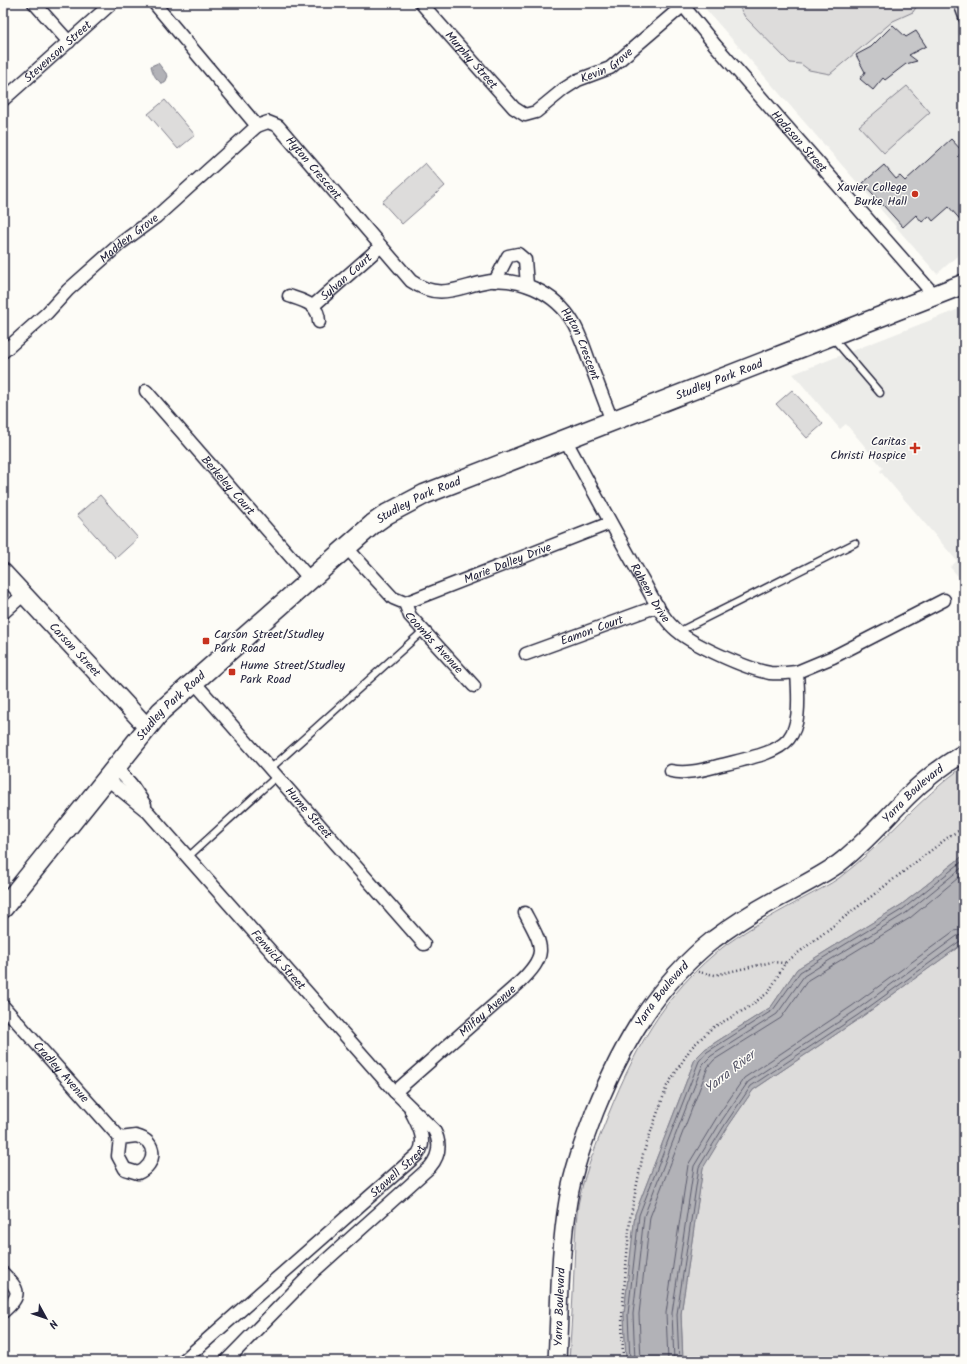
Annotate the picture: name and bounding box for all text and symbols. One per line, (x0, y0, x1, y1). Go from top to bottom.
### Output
street label: Stevenson Street (20, 16, 96, 87)
street label: Murphy Street (440, 27, 502, 94)
street label: Kevin Grove (578, 43, 638, 88)
street label: Hodgson Street (766, 106, 832, 177)
street label: Hyton Crescent (281, 132, 347, 204)
place label: Xavier College Burke Hall (837, 178, 908, 211)
marker: Xavier College Burke Hall (910, 189, 920, 199)
street label: Madden Grove (95, 209, 163, 268)
street label: Sylvan Court (316, 249, 377, 306)
street label: Hyton Crescent (556, 303, 605, 384)
street label: Studley Park Road (673, 354, 767, 405)
place label: Caritas Christi Hospice (830, 432, 907, 465)
marker: Caritas Christi Hospice (909, 442, 921, 454)
street label: Berkeley Court (196, 451, 259, 520)
street label: Studley Park Road (372, 472, 465, 529)
street label: Marie Dalley Drive (461, 538, 555, 589)
street label: Raheen Drive (625, 560, 675, 628)
street label: Coombs Avenue (399, 609, 468, 679)
street label: Eamon Court (558, 610, 627, 651)
street label: Carson Street (44, 618, 105, 682)
place label: Carson Street/Studley Park Road (214, 625, 324, 658)
marker: Carson Street/Studley Park Road (201, 636, 211, 646)
place label: Hume Street/Studley Park Road (240, 656, 345, 689)
street label: Studley Park Road (132, 666, 211, 745)
marker: Hume Street/Studley Park Road (227, 667, 237, 677)
street label: Yarra Boulevard (878, 759, 949, 828)
street label: Hume Street (280, 783, 337, 844)
street label: Fenwick Street (246, 926, 310, 995)
street label: Yarra Boulevard (630, 956, 694, 1031)
street label: Milfay Avenue (455, 980, 521, 1042)
street label: Cradley Avenue (28, 1037, 94, 1108)
water label: Yarra River (700, 1044, 762, 1099)
street label: Stawell Street (366, 1142, 432, 1202)
street label: Yarra Boulevard (549, 1266, 571, 1347)
north arrow (26, 1298, 66, 1338)
text: N (44, 1315, 62, 1332)

